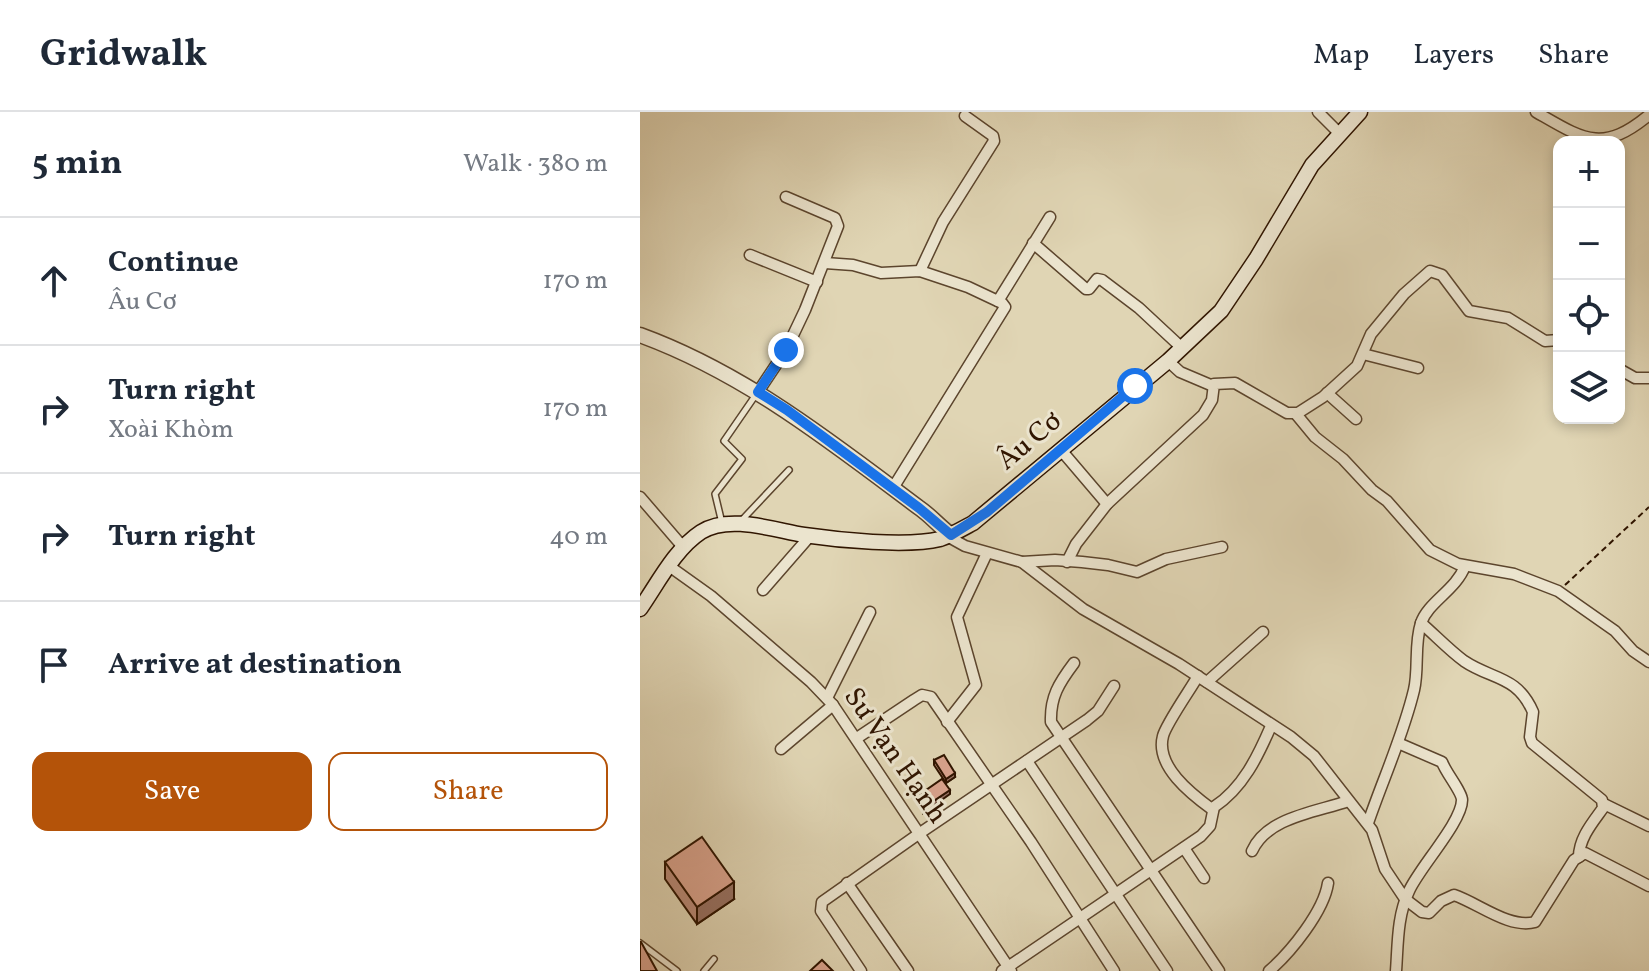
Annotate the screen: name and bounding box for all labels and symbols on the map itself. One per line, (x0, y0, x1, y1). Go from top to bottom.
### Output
route end (768, 332, 804, 368)
route start (1117, 368, 1153, 404)
street label: Âu Cơ (989, 402, 1071, 480)
street label: Sư Vạn Hạnh (834, 680, 956, 832)

